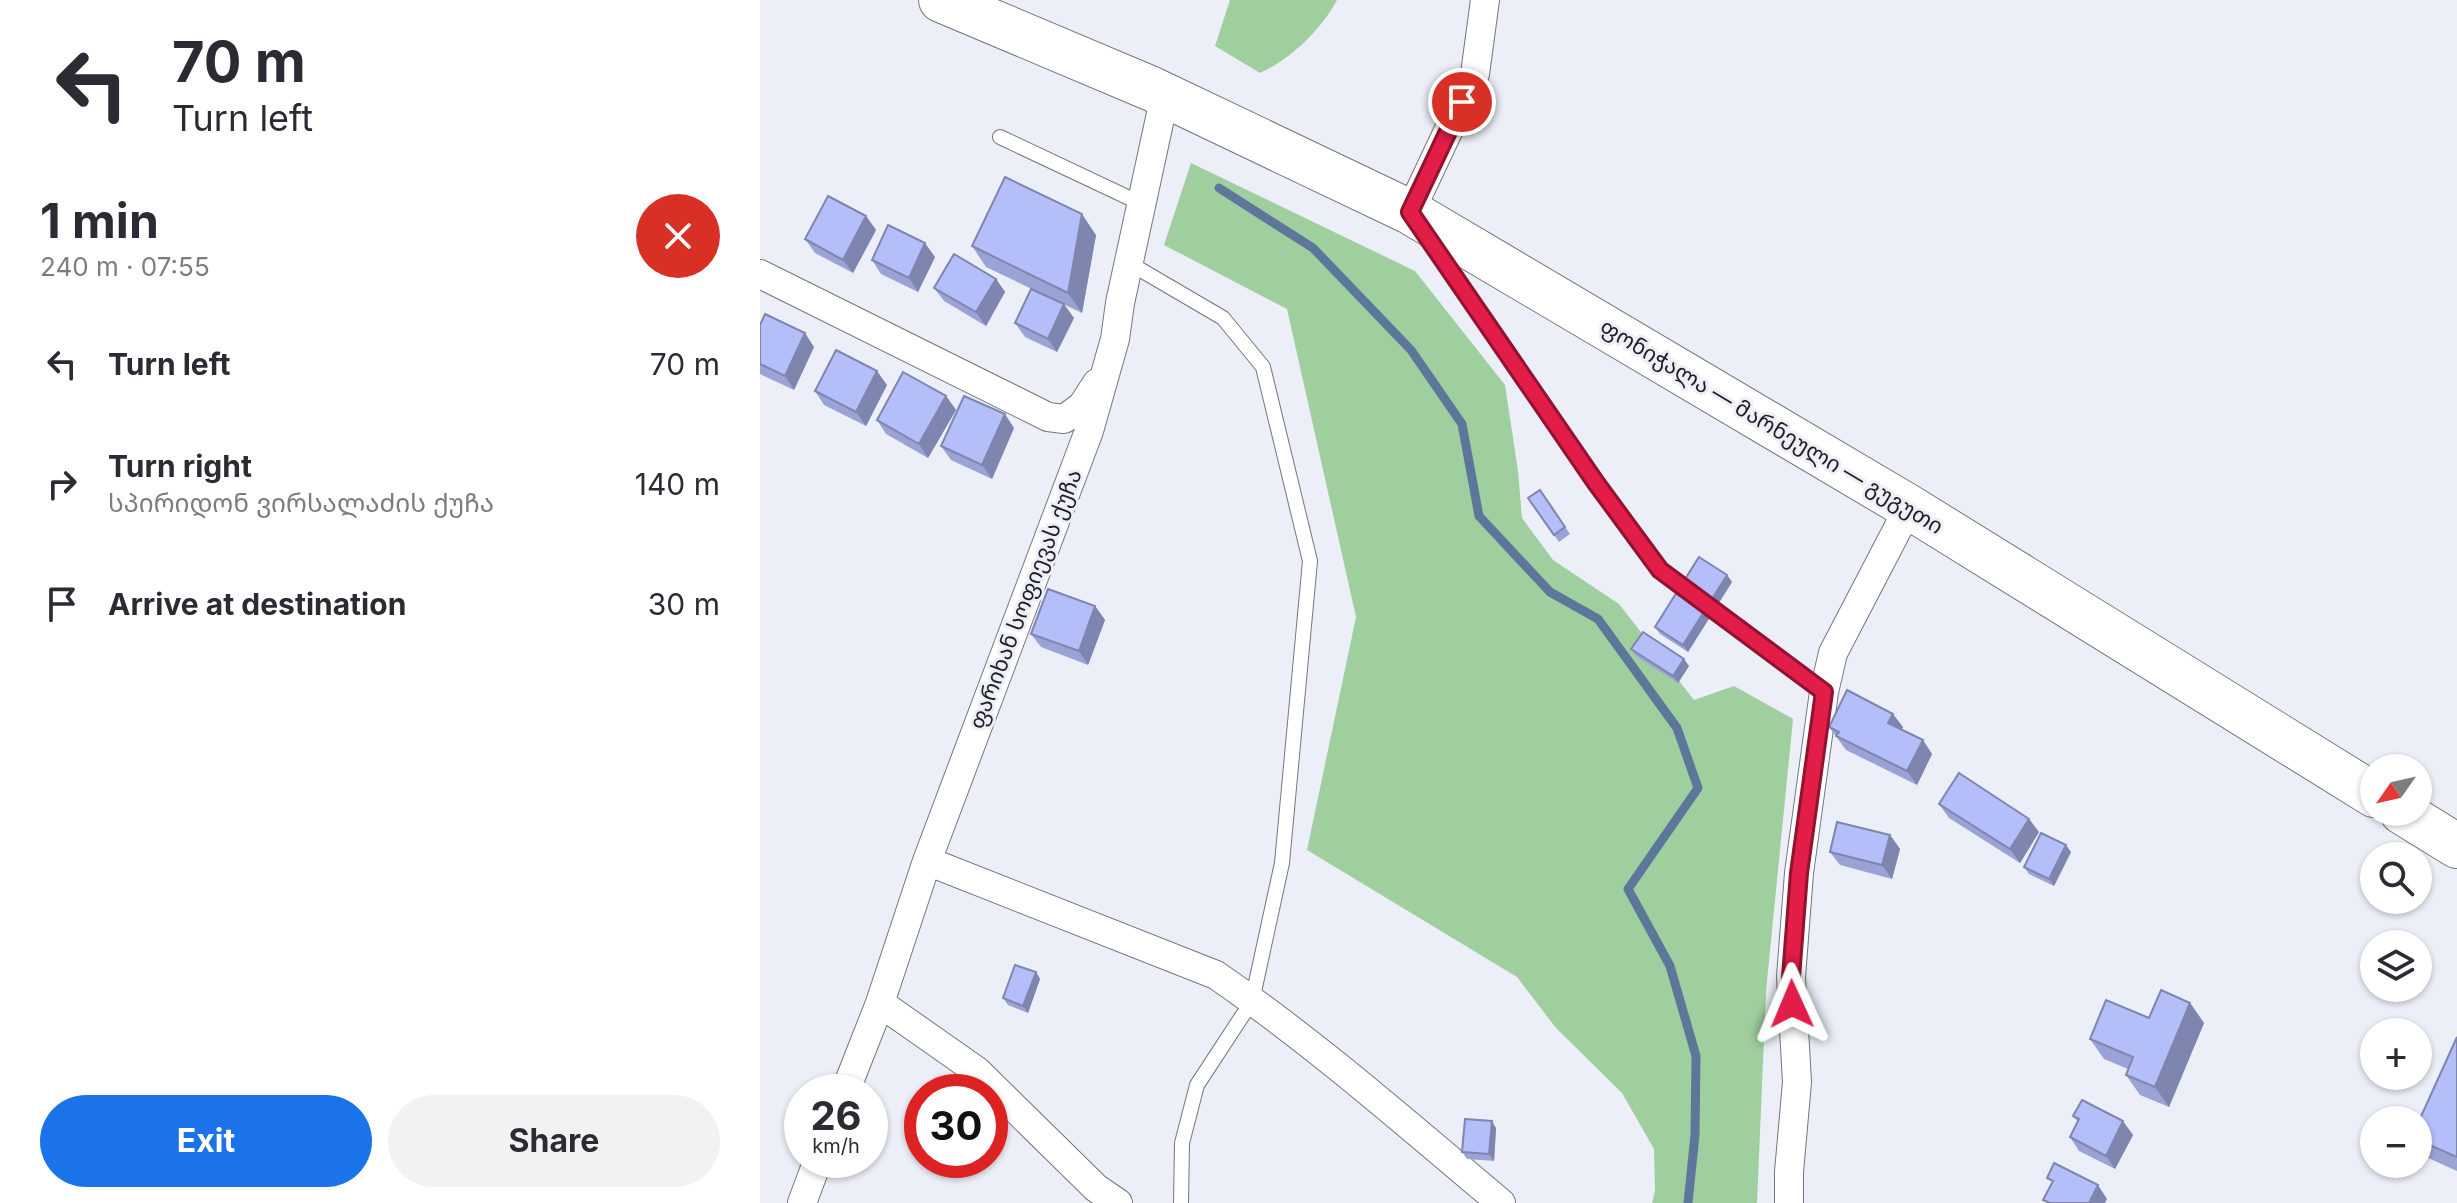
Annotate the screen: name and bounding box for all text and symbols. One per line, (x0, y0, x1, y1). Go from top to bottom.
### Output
text: 70 m (172, 28, 306, 96)
icon: left (40, 32, 144, 136)
pin (1428, 68, 1496, 136)
icon: arrive (1440, 80, 1484, 124)
text: Turn left (172, 96, 313, 140)
text: 1 min (40, 191, 159, 250)
button: close (636, 194, 720, 278)
text: 240 m · 07:55 (40, 251, 210, 282)
street label: ფონიჭალა — მარნეული — გუგუთი (1595, 313, 1948, 540)
icon: left (40, 342, 84, 386)
text: Turn left (108, 346, 230, 382)
text: 70 m (650, 346, 720, 382)
text: Turn right (108, 448, 252, 484)
icon: right (40, 462, 84, 506)
street label: ფარიხან სოფიევას ქუჩა (963, 465, 1087, 733)
text: 140 m (635, 466, 720, 502)
text: სპირიდონ ვირსალაძის ქუჩა (108, 487, 494, 518)
icon: arrive (40, 582, 84, 626)
text: Arrive at destination (108, 586, 406, 622)
text: 30 m (648, 586, 720, 622)
north arrow (2360, 754, 2432, 826)
map controls (2360, 754, 2432, 1178)
button: search (2360, 842, 2432, 914)
button: layers (2360, 930, 2432, 1002)
position arrow (1750, 962, 1834, 1046)
button: + (2360, 1018, 2432, 1090)
speed limit sign: 30 (904, 1074, 1008, 1178)
text: 26 (810, 1091, 862, 1140)
button: Exit (40, 1095, 372, 1187)
button: Share (388, 1095, 720, 1187)
button: − (2360, 1106, 2432, 1178)
text: km/h (812, 1134, 860, 1158)

